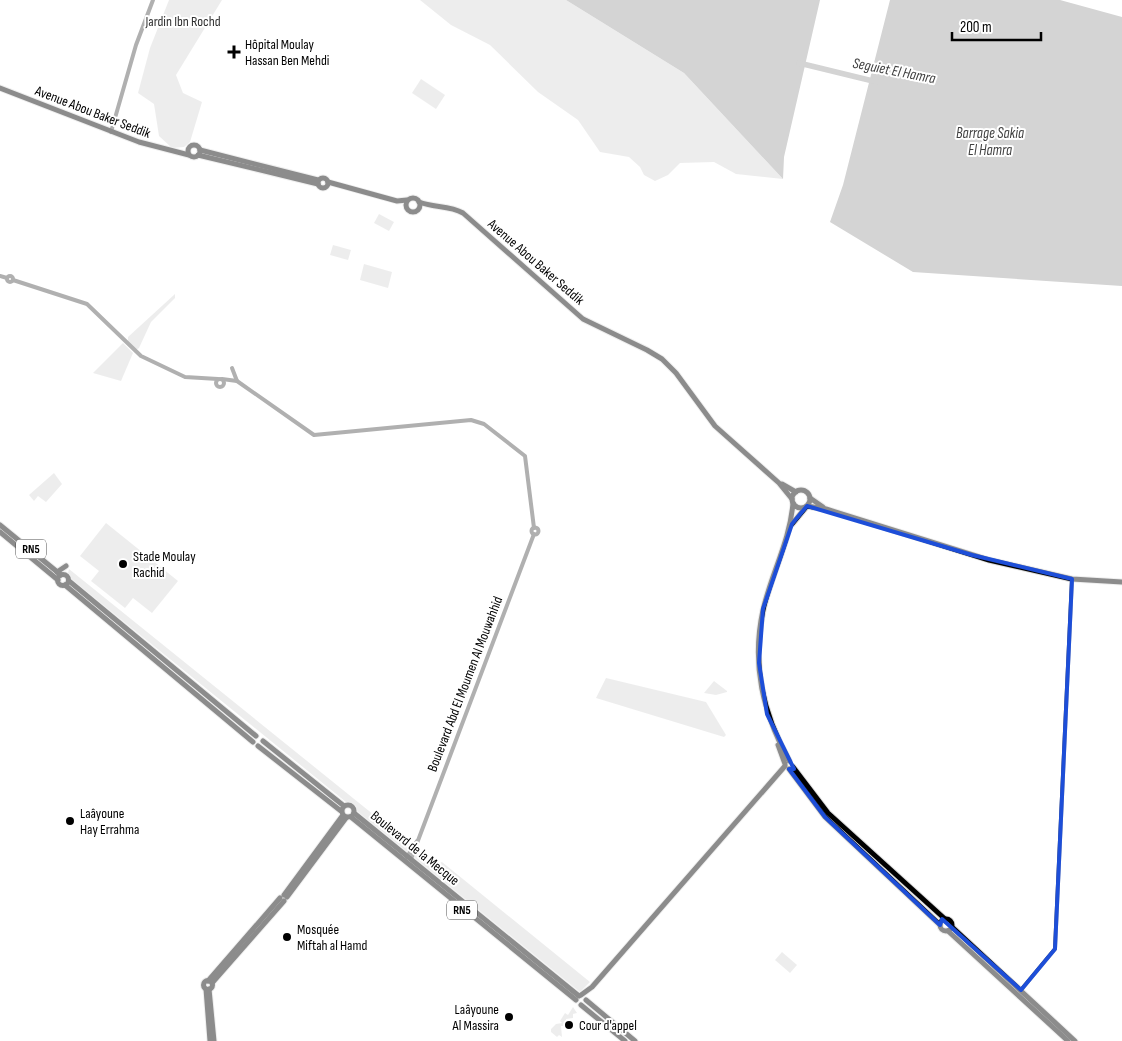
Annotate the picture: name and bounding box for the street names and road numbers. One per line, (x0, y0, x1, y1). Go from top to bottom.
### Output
street label: Avenue Abou Baker Seddik (32, 82, 154, 142)
street label: Avenue Abou Baker Seddik (484, 215, 588, 309)
road number: RN5 (16, 540, 46, 558)
street label: Boulevard Abd El Moumen Al Mouwahhid (424, 594, 506, 774)
street label: Boulevard de la Mecque (367, 807, 463, 889)
road number: RN5 (447, 900, 477, 920)

